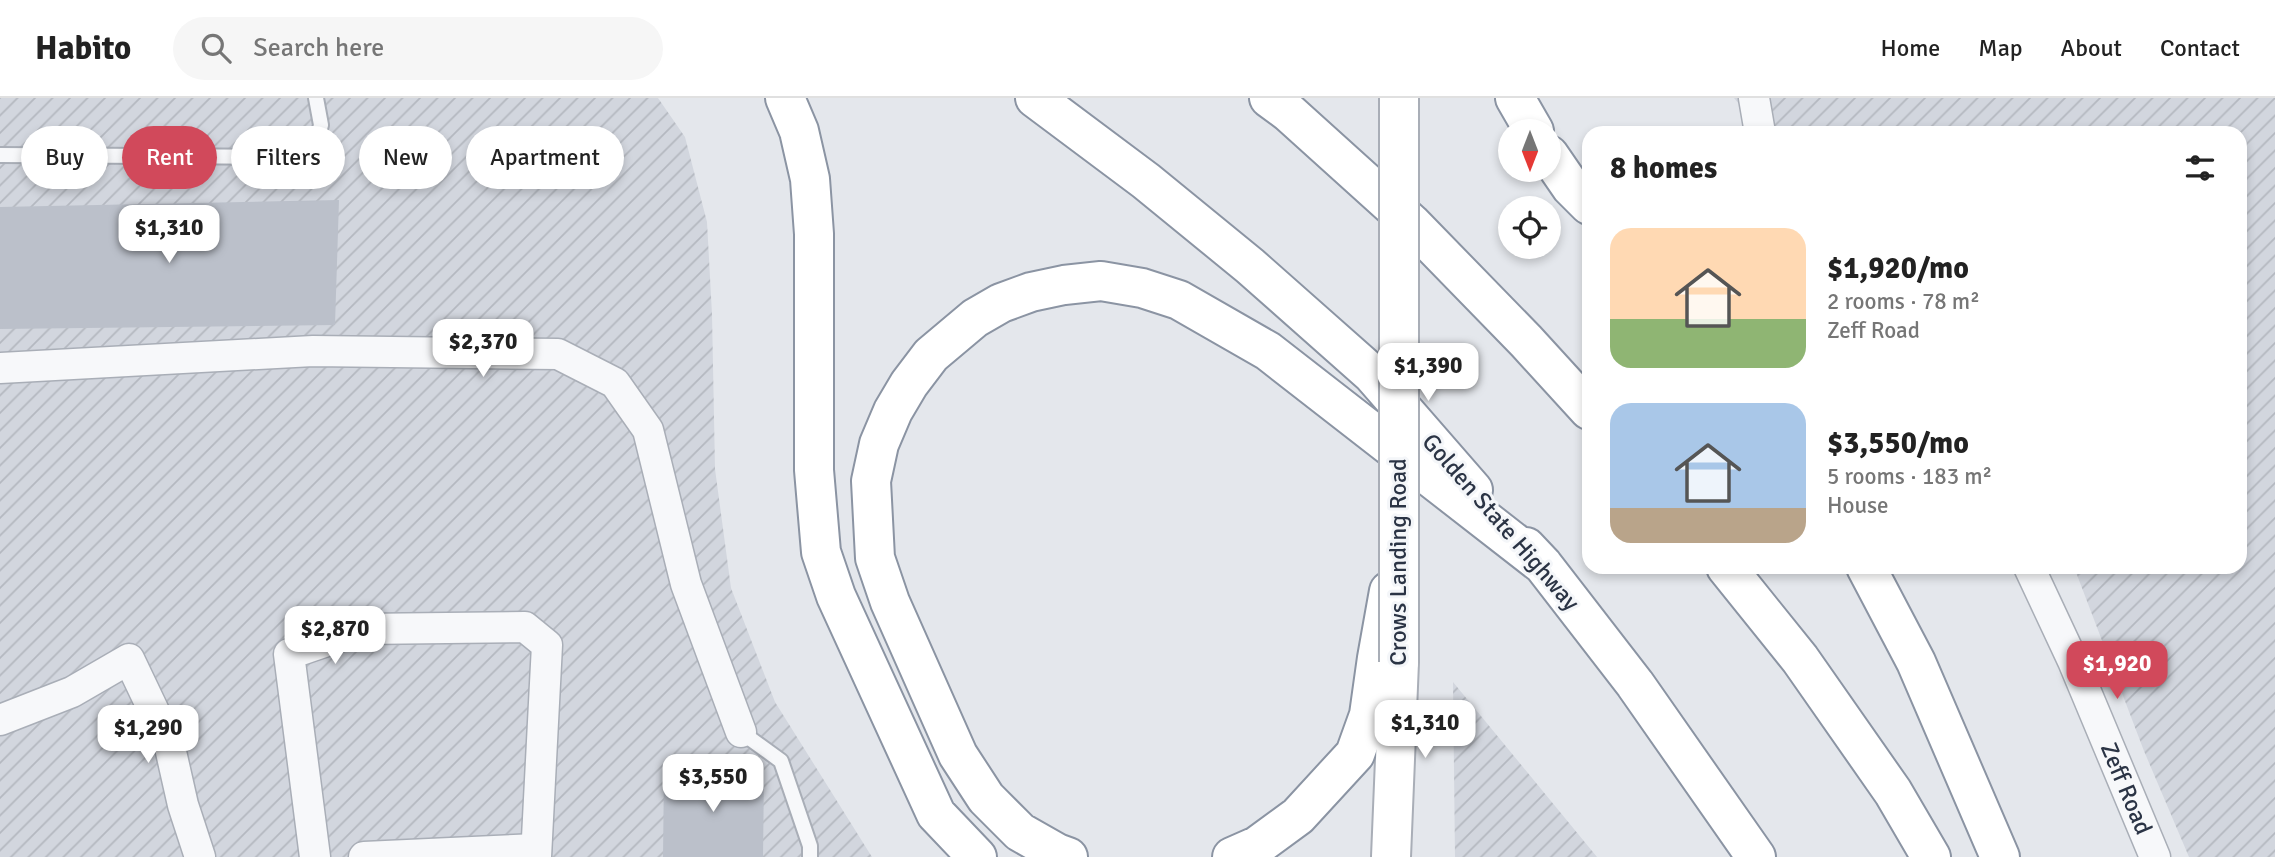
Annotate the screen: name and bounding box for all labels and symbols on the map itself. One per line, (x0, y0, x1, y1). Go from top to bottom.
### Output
north arrow (1498, 119, 1561, 182)
pin: $1,310 (112, 206, 226, 265)
pin: $2,370 (426, 320, 540, 379)
pin: $1,390 (1371, 344, 1485, 403)
street label: Golden State Highway (1416, 427, 1586, 617)
street label: Crows Landing Road (1383, 458, 1413, 666)
pin: $2,870 (278, 606, 392, 666)
pin: $1,920 (2060, 642, 2174, 701)
pin: $1,310 (1368, 700, 1482, 760)
pin: $1,290 (91, 706, 205, 765)
street label: Zeff Road (2094, 738, 2159, 839)
pin: $3,550 (656, 754, 770, 814)

